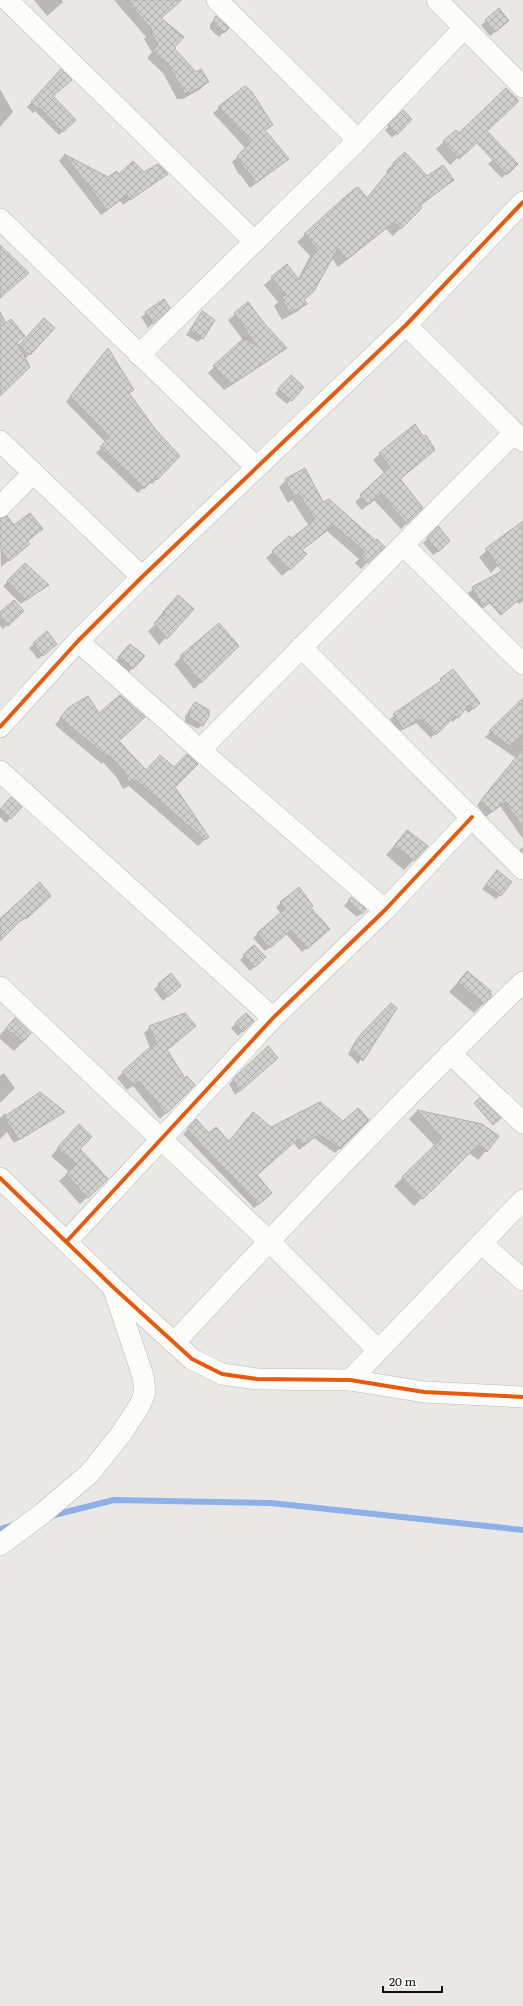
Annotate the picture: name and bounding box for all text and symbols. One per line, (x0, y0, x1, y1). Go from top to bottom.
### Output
scale bar (383, 1968, 442, 1994)
text: 20 m (389, 1972, 416, 1990)

